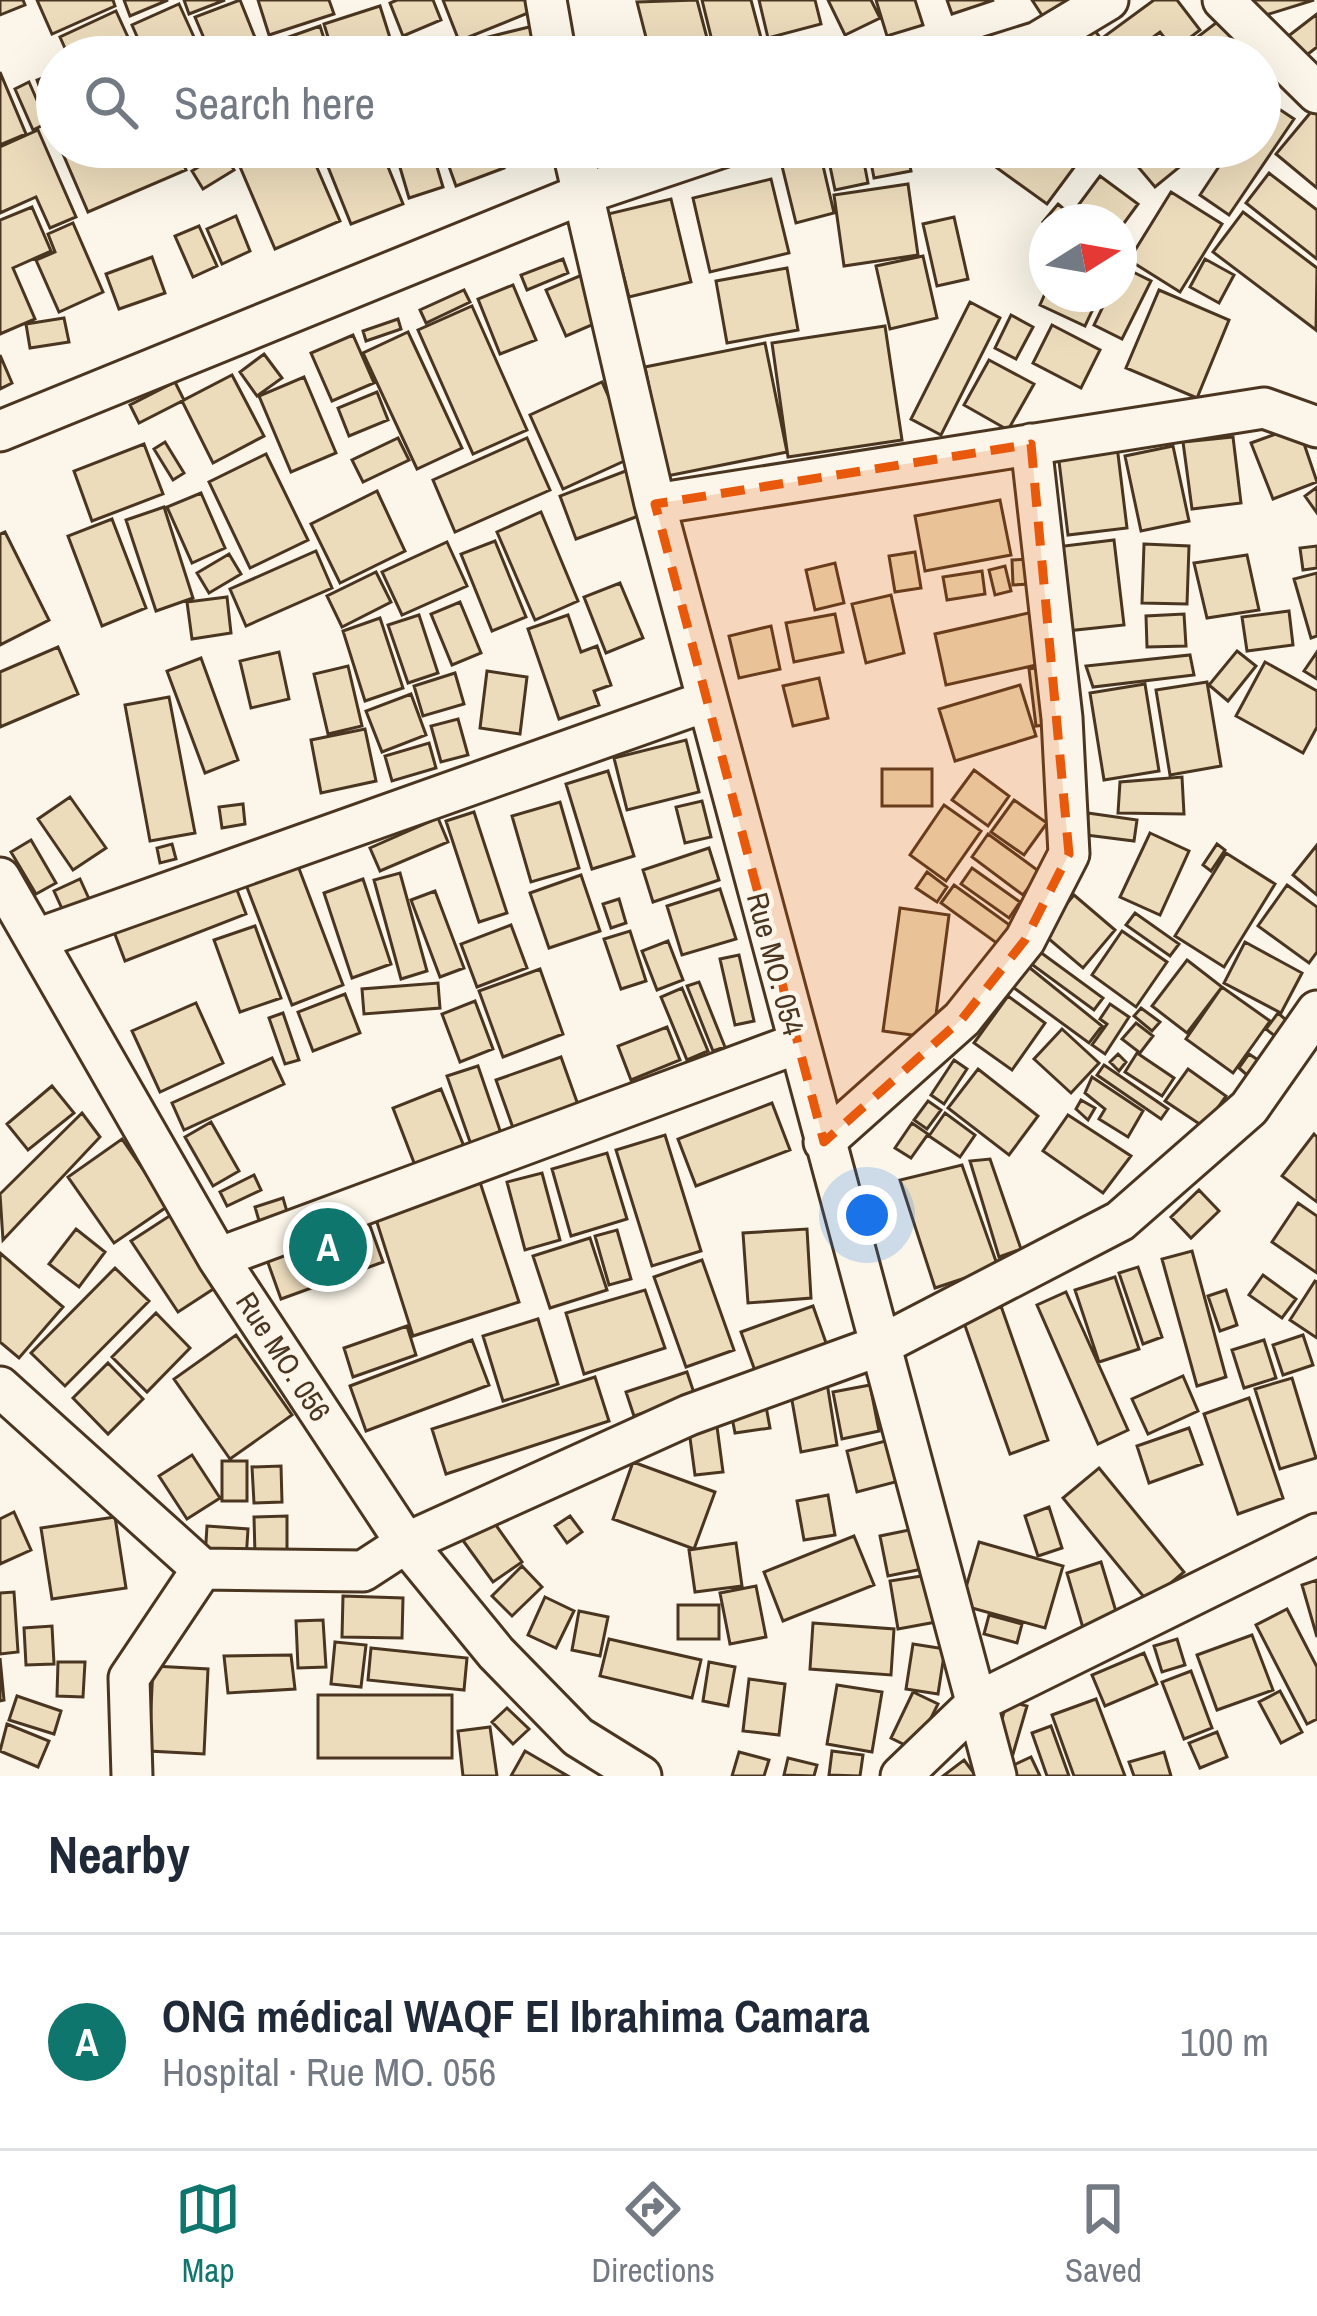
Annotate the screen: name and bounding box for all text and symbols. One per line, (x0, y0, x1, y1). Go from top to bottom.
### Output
search box (36, 36, 1281, 168)
icon: search (78, 69, 144, 135)
text: Search here (174, 72, 375, 133)
north arrow (1029, 204, 1137, 312)
street label: Rue MO. 054 (738, 888, 814, 1040)
your location (837, 1185, 897, 1245)
pin: A (289, 1202, 367, 1292)
street label: Rue MO. 056 (227, 1284, 340, 1429)
text: Nearby (48, 1820, 190, 1889)
text: ONG médical WAQF El Ibrahima Camara (162, 1985, 870, 2046)
text: A (75, 2016, 99, 2068)
text: 100 m (1180, 2016, 1269, 2068)
text: Hospital · Rue MO. 056 (162, 2046, 496, 2098)
tab: Map (175, 2176, 241, 2292)
tab: Directions (591, 2176, 715, 2292)
tab: Saved (1065, 2176, 1142, 2292)

